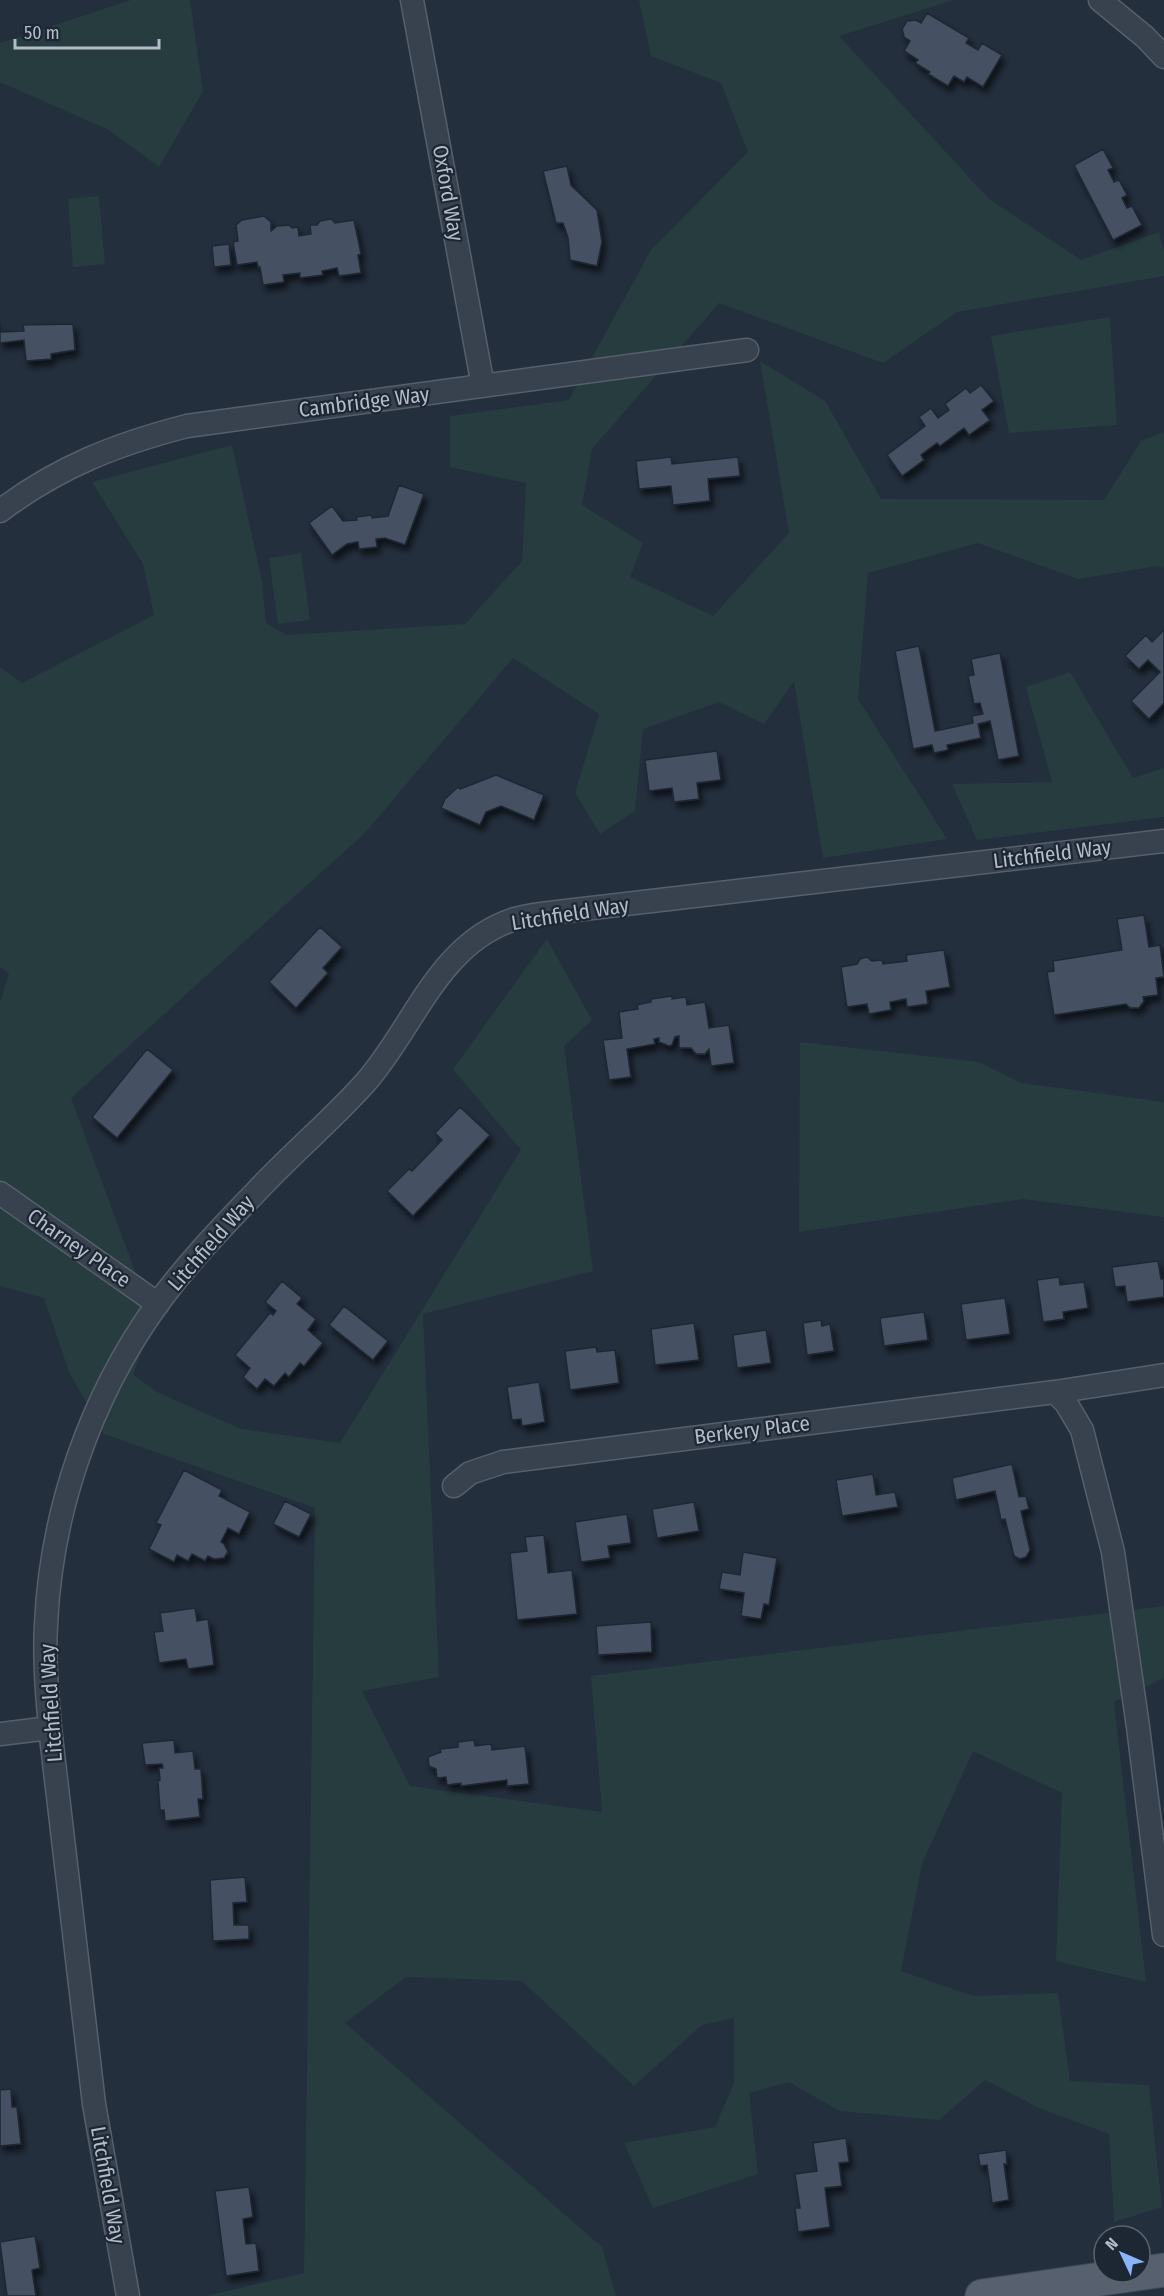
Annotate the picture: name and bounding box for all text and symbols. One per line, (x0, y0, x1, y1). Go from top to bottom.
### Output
scale bar (15, 12, 159, 50)
text: 50 m (24, 22, 60, 44)
street label: Oxford Way (427, 143, 469, 244)
street label: Cambridge Way (297, 381, 431, 423)
street label: Litchfield Way (992, 834, 1113, 874)
street label: Litchfield Way (509, 892, 631, 936)
street label: Litchfield Way (162, 1189, 260, 1296)
street label: Charney Place (22, 1203, 136, 1293)
street label: Berkery Place (693, 1410, 811, 1450)
street label: Litchfield Way (34, 1642, 68, 1763)
street label: Litchfield Way (85, 2124, 131, 2246)
north arrow (1092, 2224, 1152, 2284)
text: N (1101, 2234, 1122, 2254)

